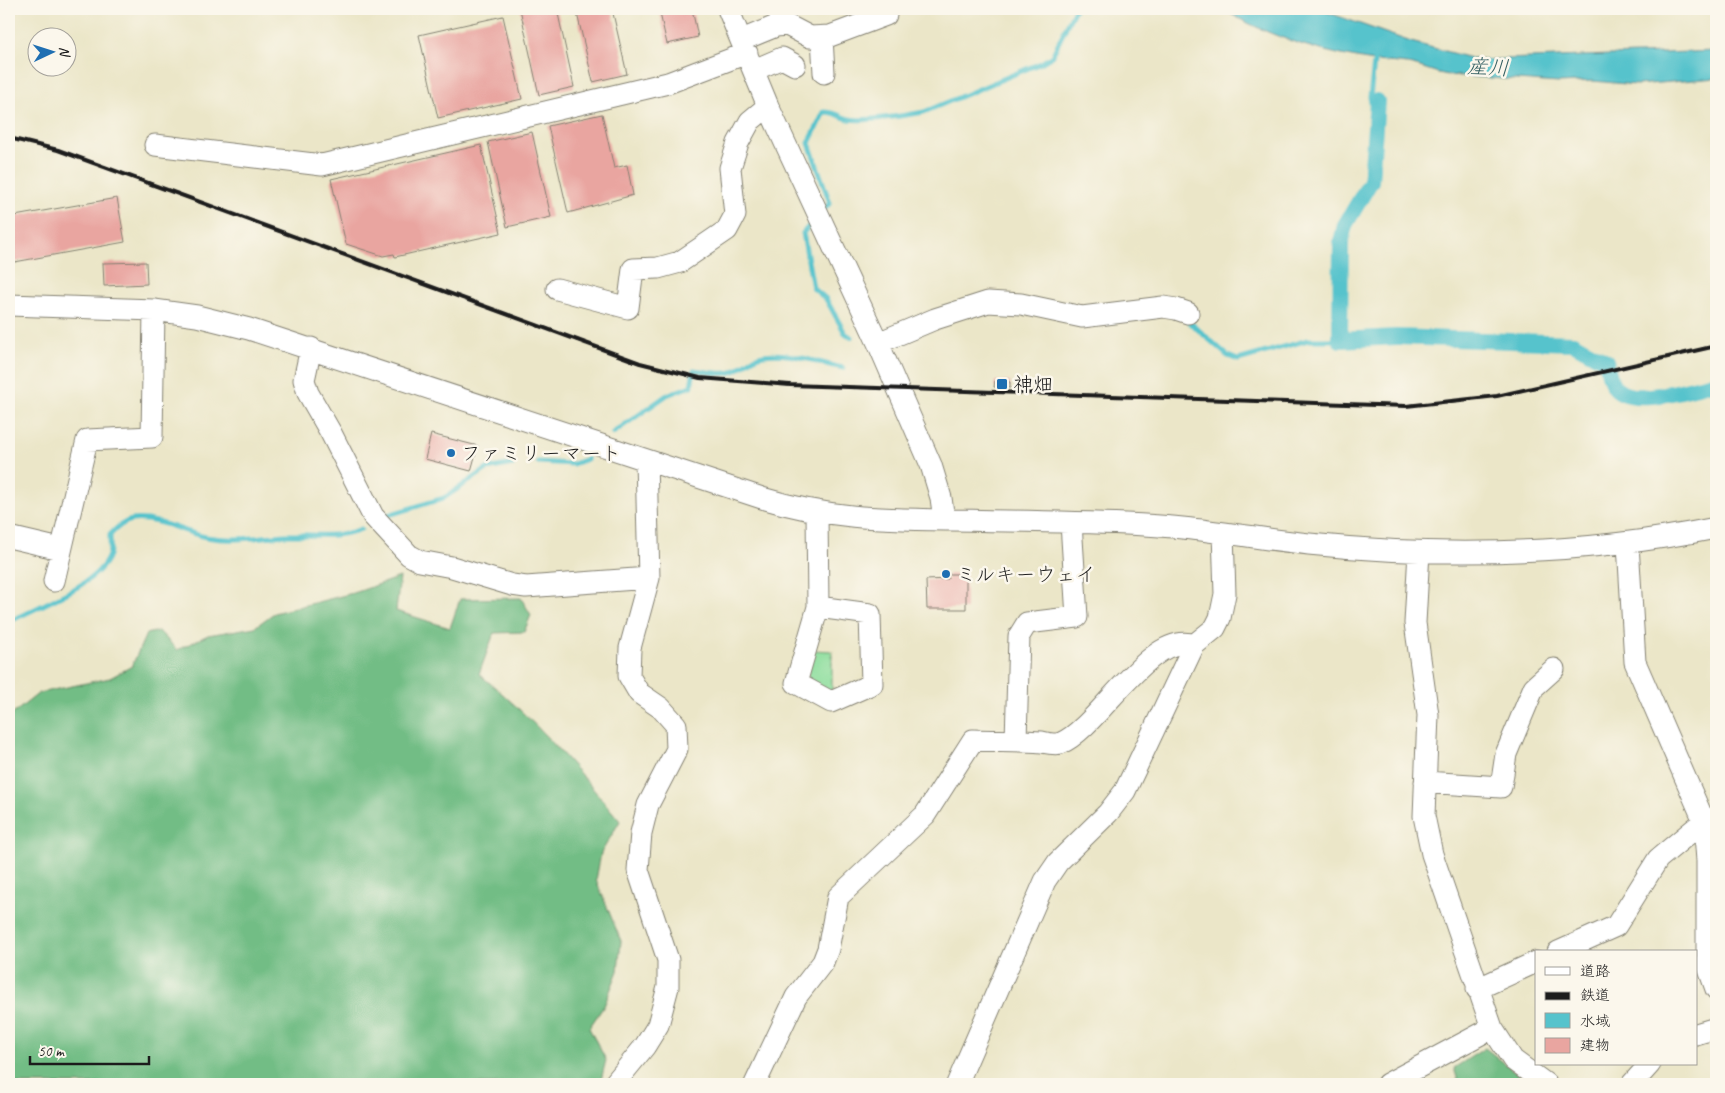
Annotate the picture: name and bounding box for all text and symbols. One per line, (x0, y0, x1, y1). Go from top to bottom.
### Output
north arrow (28, 28, 78, 78)
text: N (56, 46, 73, 58)
water label: 産川 (1466, 53, 1510, 81)
place label: 神畑 (1013, 372, 1053, 397)
marker: 神畑 (995, 377, 1009, 391)
place label: ファミリーマート (461, 441, 621, 466)
marker: ファミリーマート (445, 447, 457, 459)
place label: ミルキーウェイ (956, 562, 1096, 587)
marker: ミルキーウェイ (940, 568, 952, 580)
legend (1535, 950, 1698, 1066)
text: 道路 (1580, 962, 1610, 981)
text: 鉄道 (1580, 986, 1610, 1005)
text: 水域 (1580, 1012, 1610, 1031)
scale bar (30, 1033, 149, 1065)
text: 建物 (1580, 1036, 1610, 1055)
text: 50 m (38, 1042, 65, 1061)

